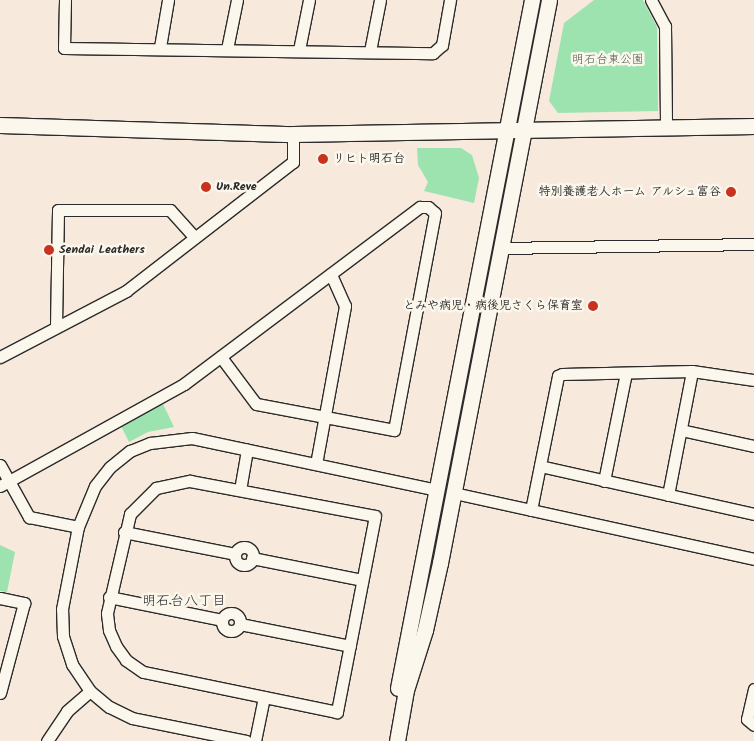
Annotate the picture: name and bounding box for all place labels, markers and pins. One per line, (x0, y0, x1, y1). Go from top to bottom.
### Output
place label: リヒト明石台 (333, 152, 405, 166)
marker: リヒト明石台 (317, 153, 329, 165)
place label: Un.Reve (216, 180, 257, 194)
marker: Un.Reve (200, 181, 212, 193)
place label: 特別養護老人ホーム アルシュ富谷 (536, 185, 721, 199)
marker: 特別養護老人ホーム アルシュ富谷 (725, 186, 737, 198)
place label: Sendai Leathers (59, 243, 145, 257)
marker: Sendai Leathers (43, 244, 55, 256)
place label: とみや病児・病後児さくら保育室 (403, 299, 583, 313)
marker: とみや病児・病後児さくら保育室 (587, 300, 599, 312)

